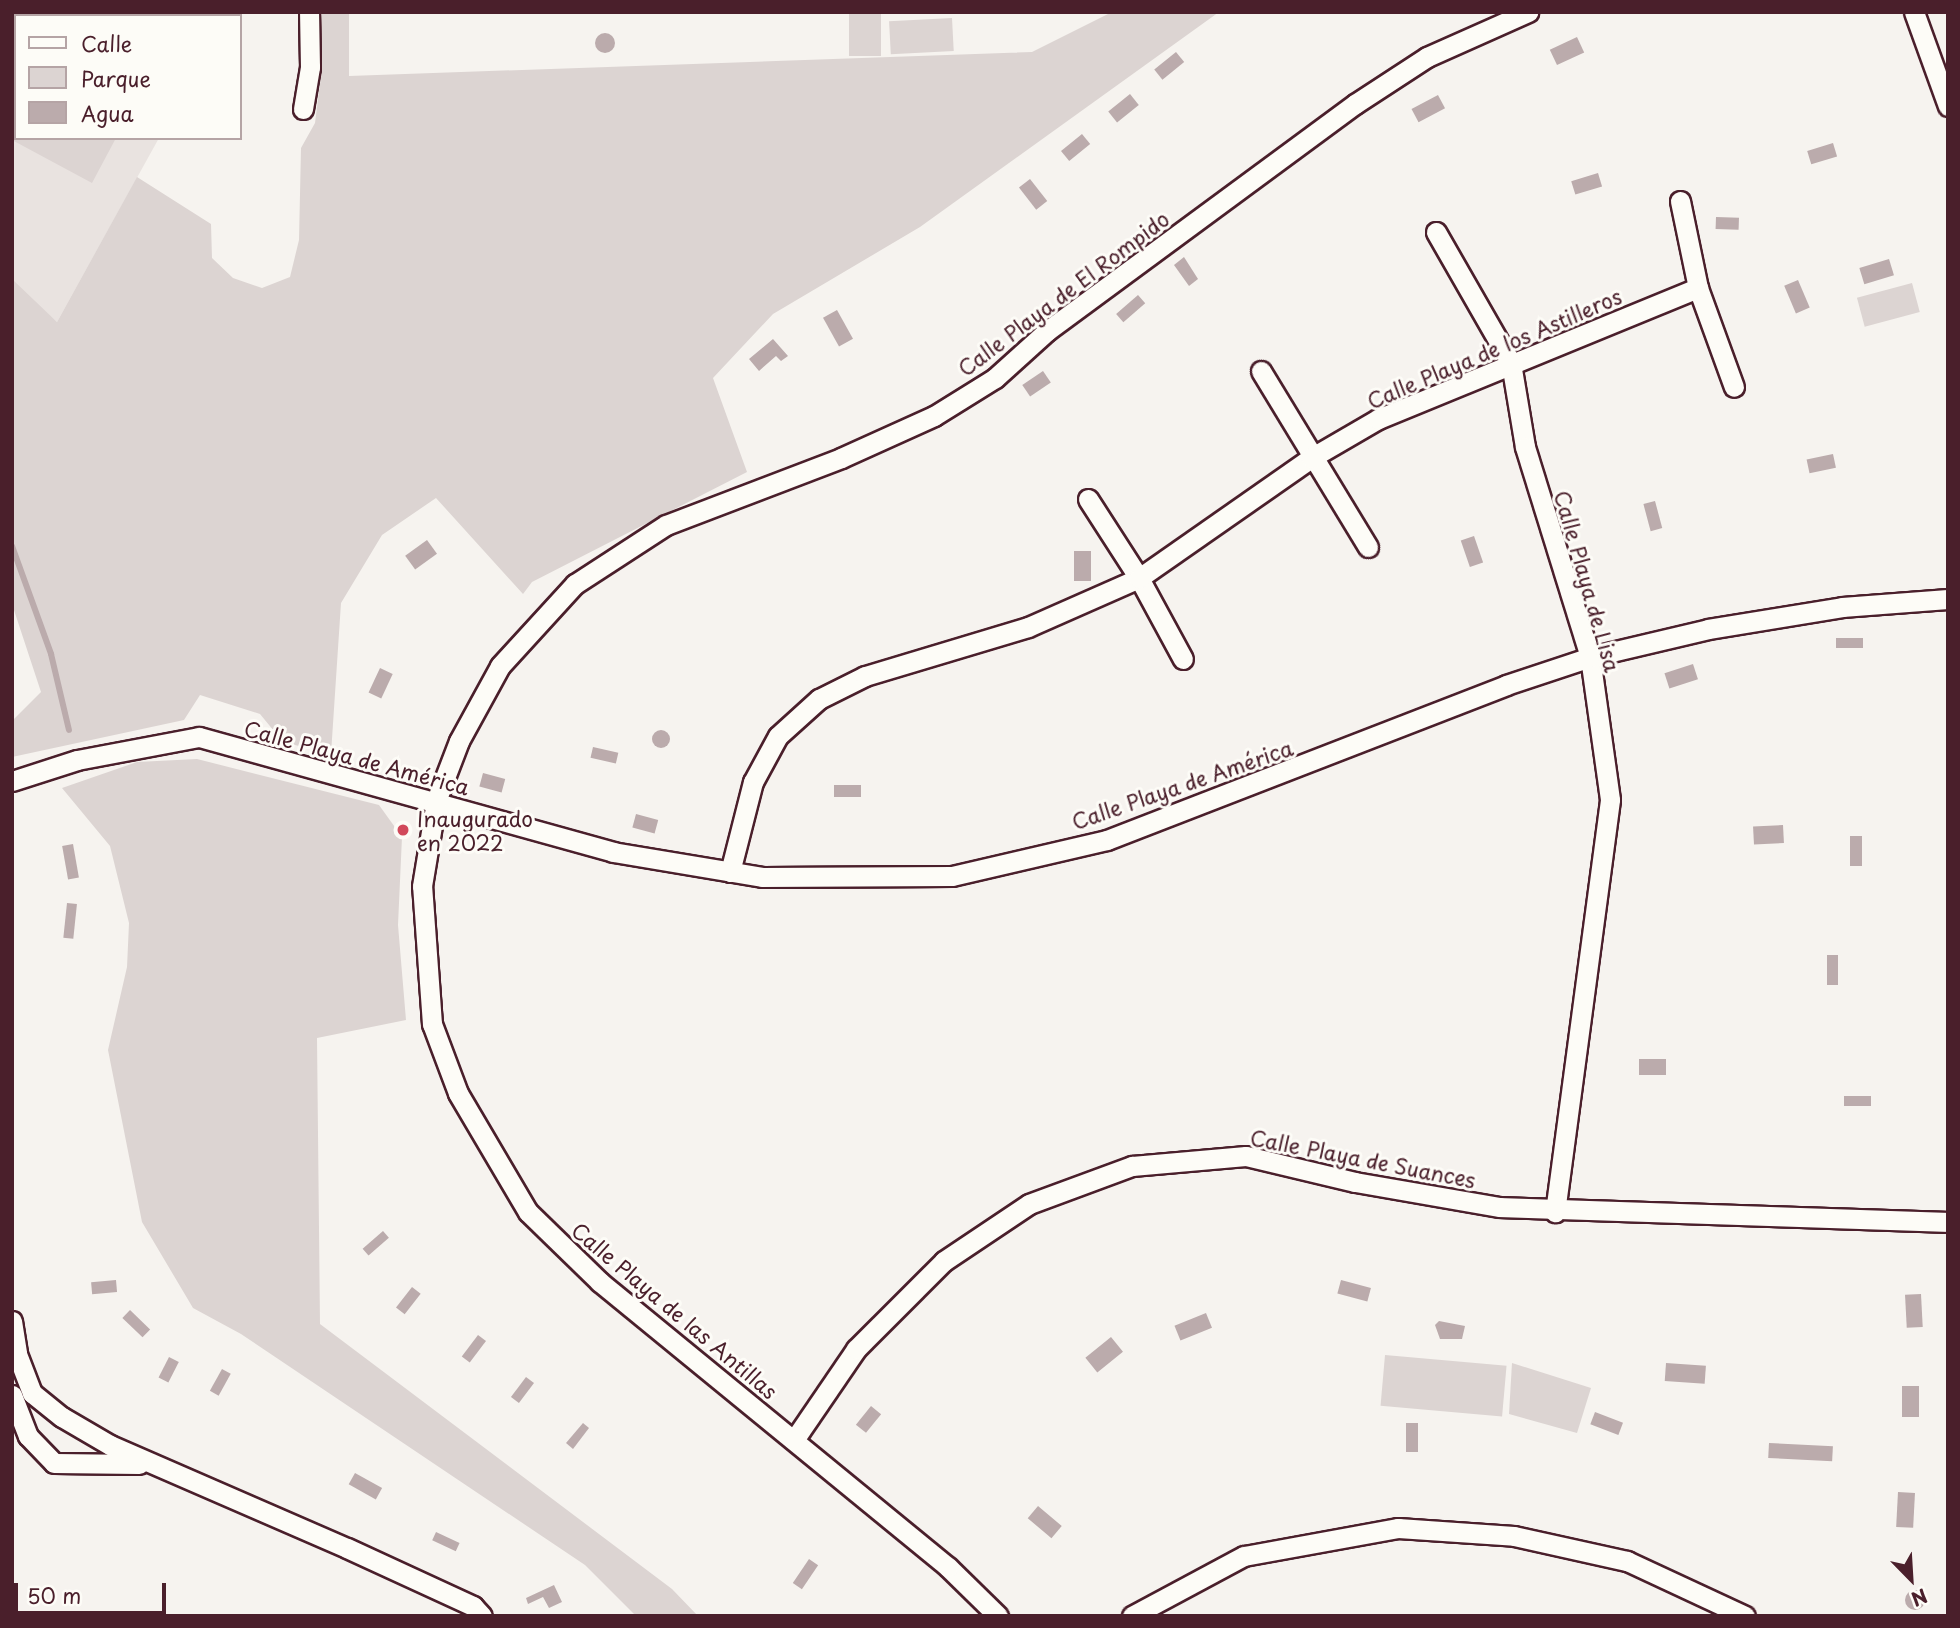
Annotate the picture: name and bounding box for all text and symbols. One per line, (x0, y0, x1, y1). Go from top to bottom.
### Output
legend (14, 14, 242, 140)
text: Calle (81, 27, 132, 59)
text: Parque (81, 62, 151, 94)
text: Agua (81, 97, 134, 129)
street label: Calle Playa de El Rompido (950, 204, 1176, 382)
street label: Calle Playa de los Astilleros (1361, 282, 1627, 414)
street label: Calle Playa de Lisa (1550, 486, 1626, 676)
street label: Calle Playa de América (240, 714, 474, 800)
street label: Calle Playa de América (1066, 734, 1298, 834)
place label: Inaugurado en 2022 (417, 805, 533, 855)
marker: Inaugurado en 2022 (395, 822, 411, 838)
street label: Calle Playa de Suances (1246, 1123, 1480, 1193)
street label: Calle Playa de las Antillas (566, 1215, 784, 1405)
north arrow (1876, 1544, 1946, 1614)
scale bar (18, 1568, 170, 1612)
text: 50 m (27, 1579, 81, 1611)
text: N (1907, 1582, 1932, 1614)

